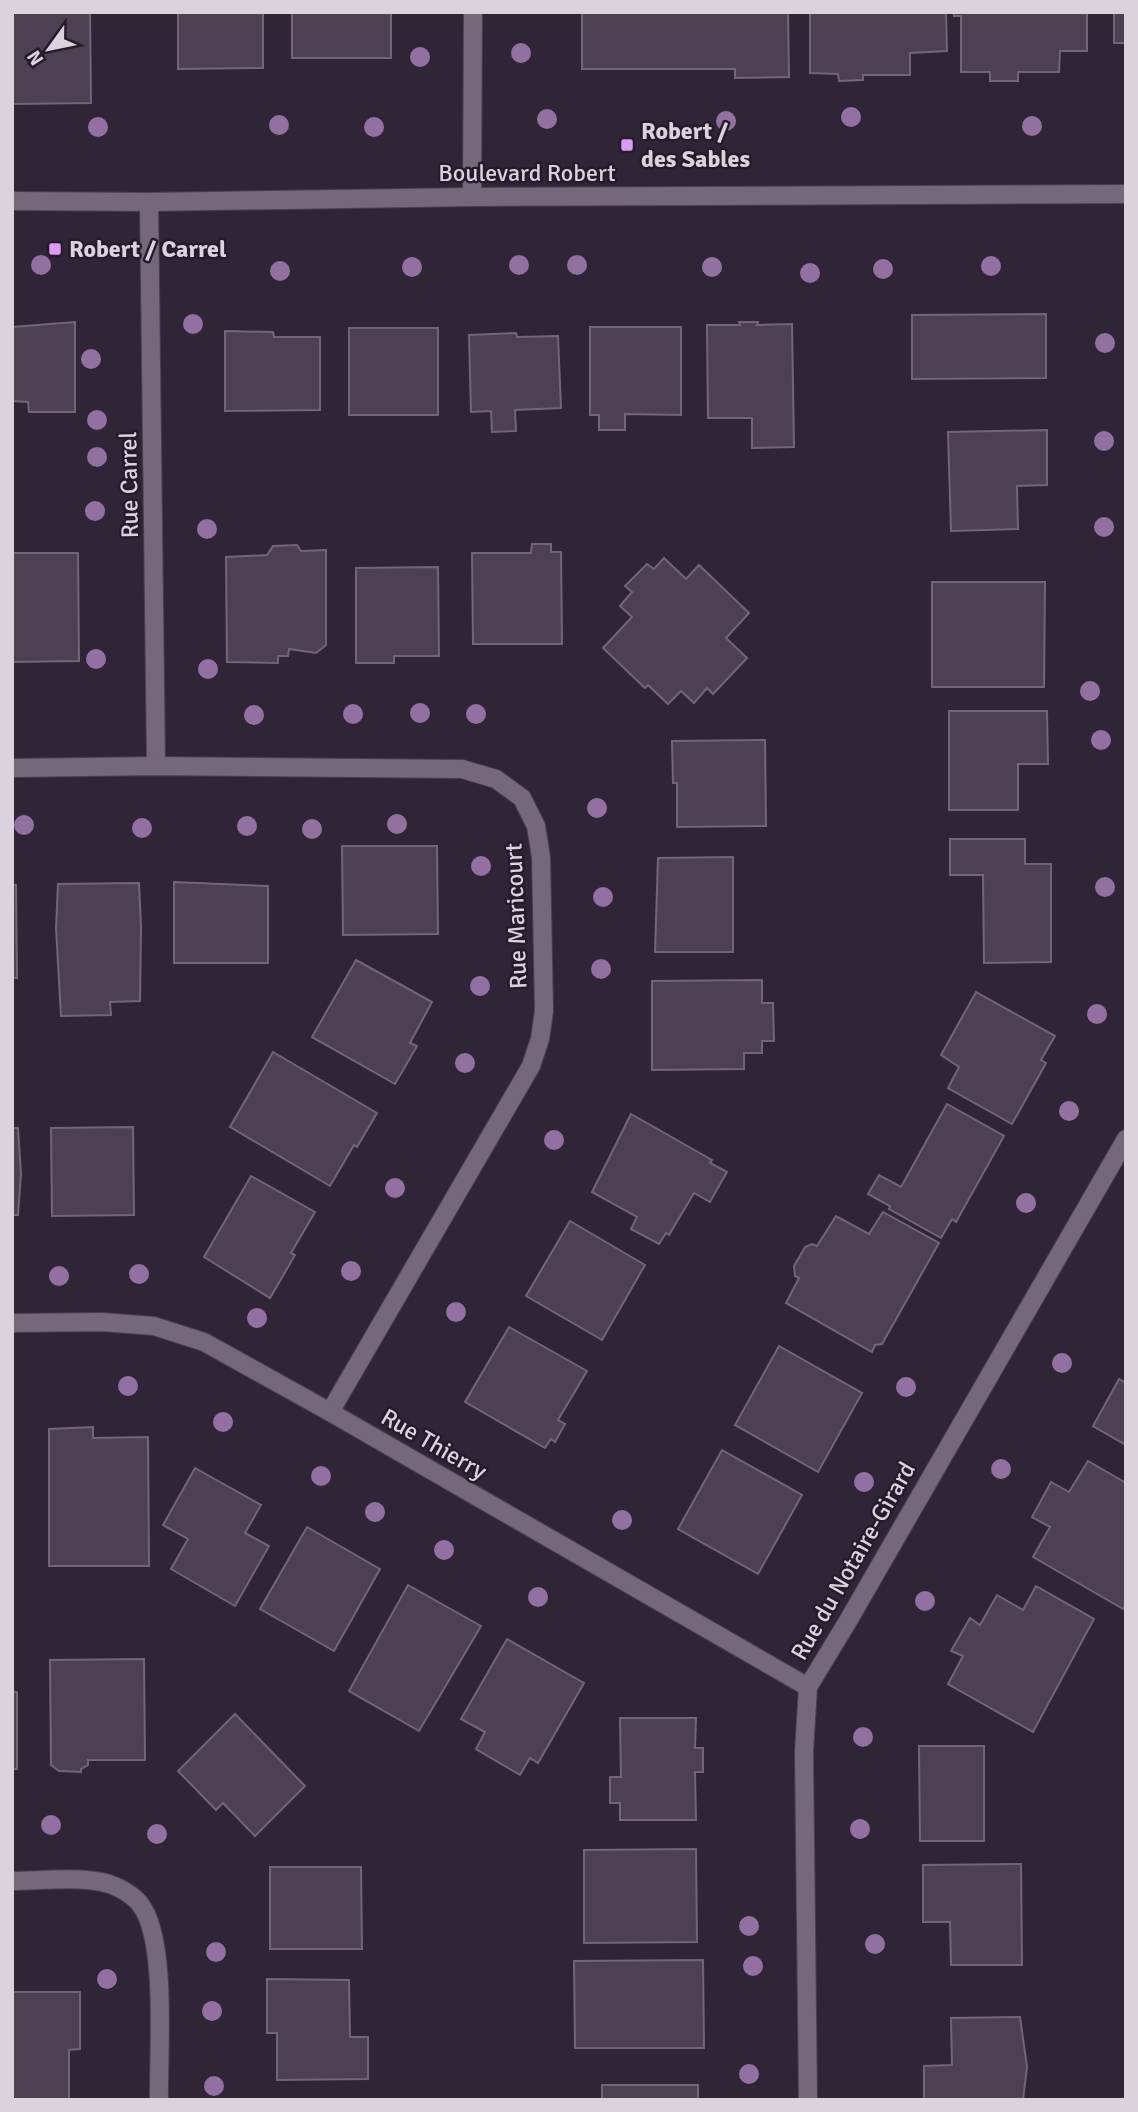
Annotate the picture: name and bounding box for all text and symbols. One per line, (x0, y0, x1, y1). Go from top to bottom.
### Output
north arrow (14, 14, 84, 84)
text: N (22, 46, 49, 70)
place label: Robert / des Sables (641, 116, 750, 174)
marker: Robert / des Sables (619, 137, 635, 153)
street label: Boulevard Robert (438, 158, 616, 188)
place label: Robert / Carrel (69, 234, 227, 264)
marker: Robert / Carrel (47, 241, 63, 257)
street label: Rue Carrel (113, 431, 145, 539)
street label: Rue Maricourt (498, 842, 534, 990)
street label: Rue Thierry (376, 1402, 492, 1486)
street label: Rue du Notaire-Girard (784, 1457, 922, 1665)

